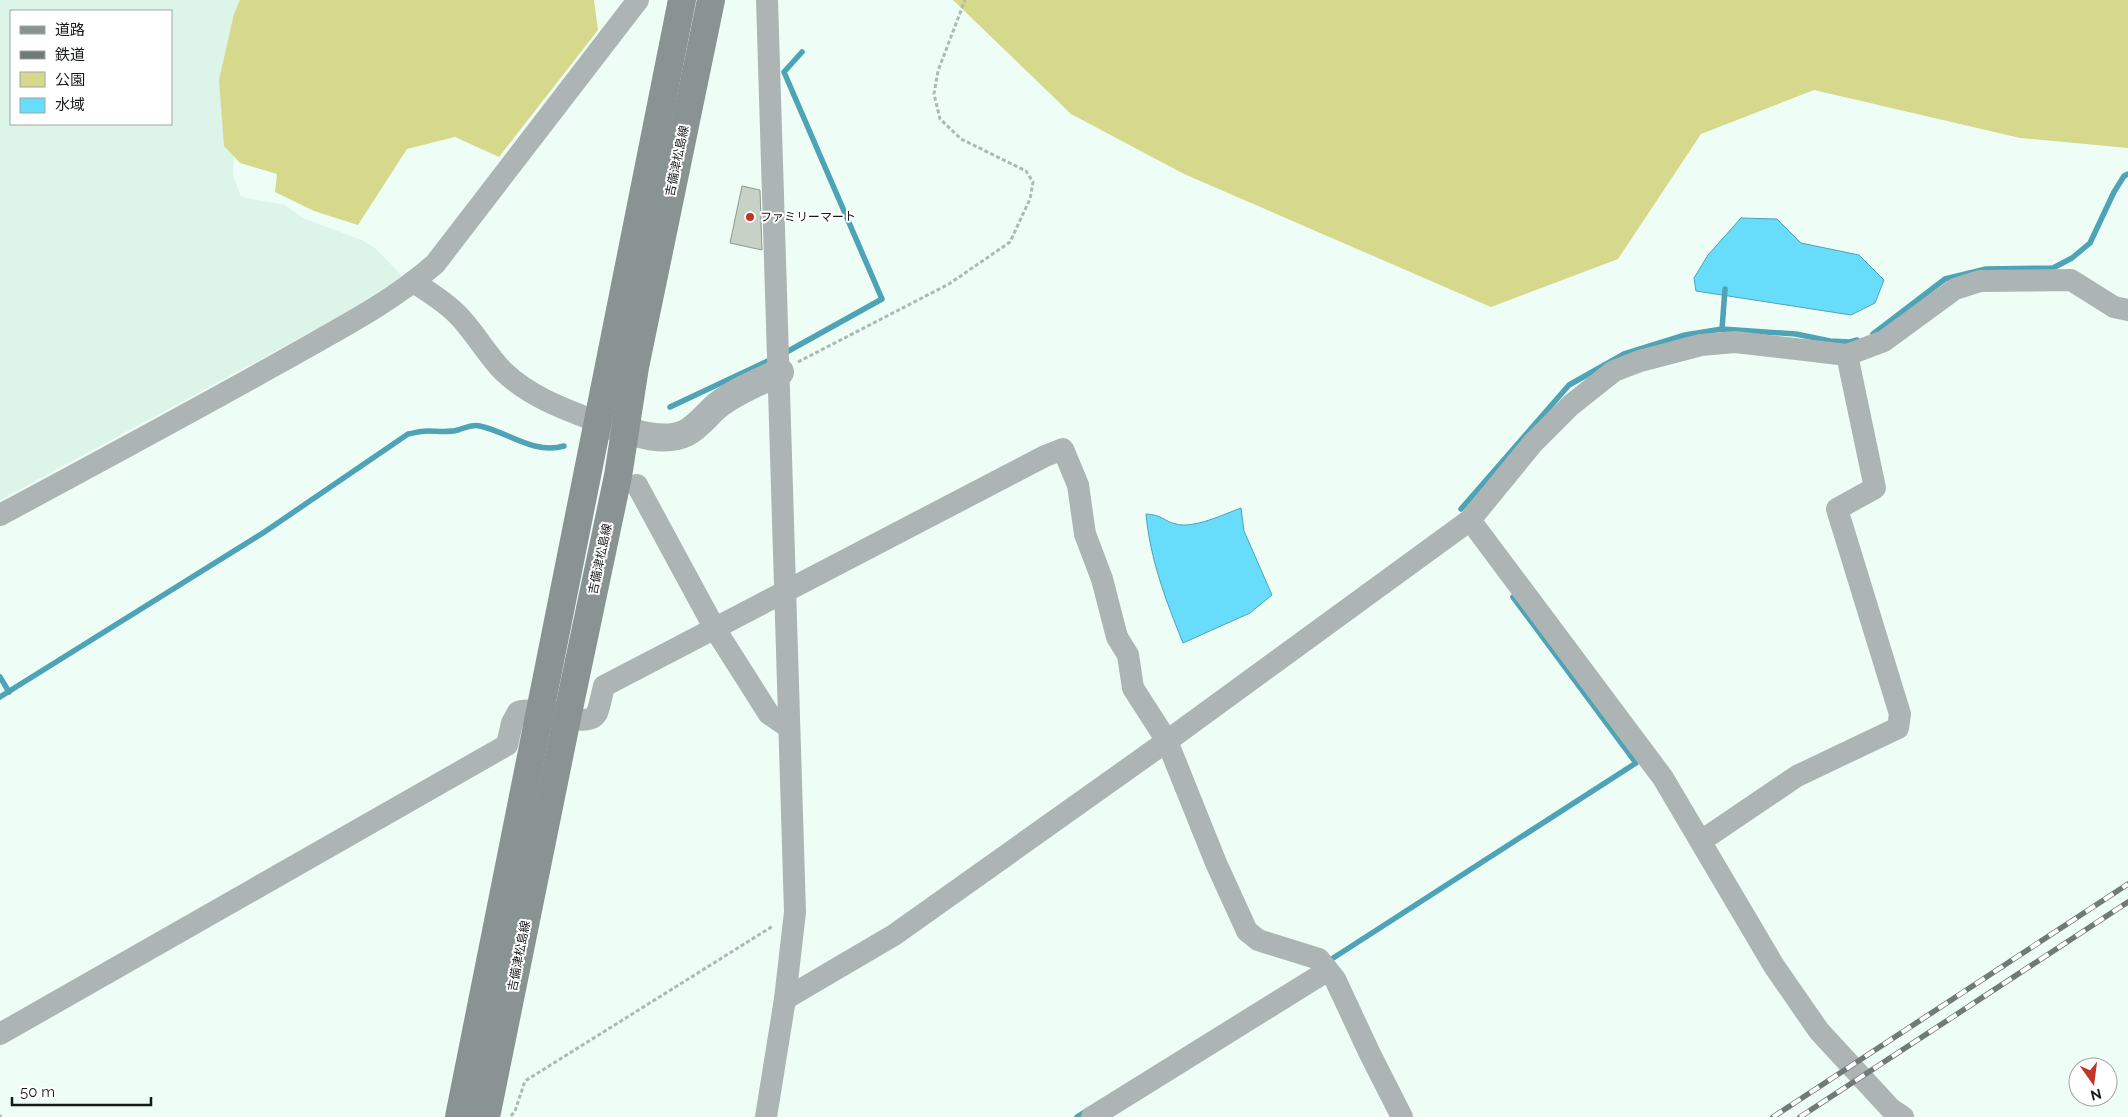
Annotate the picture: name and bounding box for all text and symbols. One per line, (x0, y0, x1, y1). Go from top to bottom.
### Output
legend (10, 10, 172, 125)
text: 道路 (55, 21, 85, 39)
text: 鉄道 (55, 46, 85, 64)
text: 公園 (55, 71, 85, 89)
text: 水域 (55, 96, 85, 114)
street label: 吉備津松島線 (663, 124, 691, 198)
place label: ファミリーマート (760, 210, 856, 224)
marker: ファミリーマート (744, 211, 756, 223)
street label: 吉備津松島線 (586, 522, 614, 596)
street label: 吉備津松島線 (505, 919, 533, 993)
north arrow (2068, 1057, 2118, 1107)
scale bar (12, 1074, 151, 1106)
text: 50 m (20, 1083, 55, 1101)
text: N (2089, 1086, 2103, 1104)

